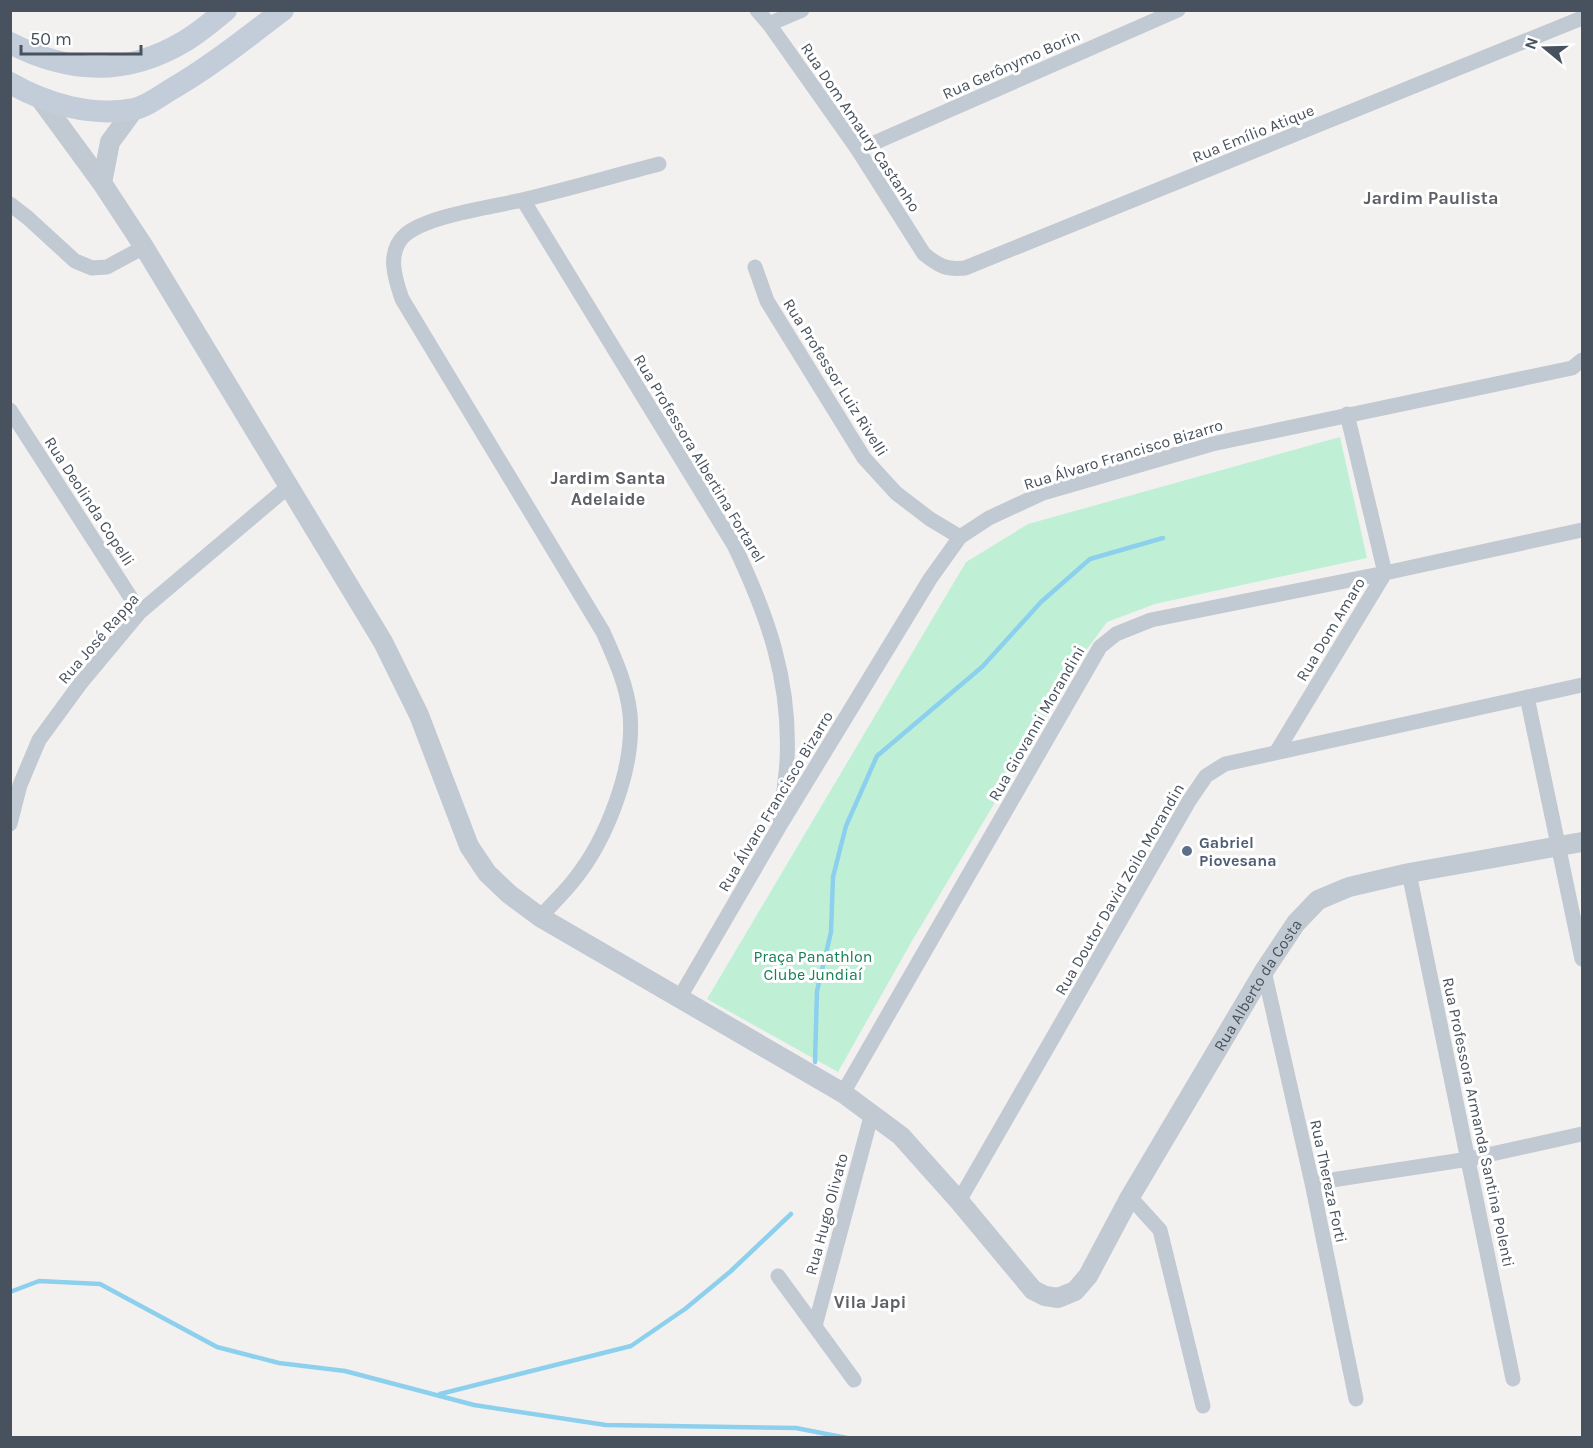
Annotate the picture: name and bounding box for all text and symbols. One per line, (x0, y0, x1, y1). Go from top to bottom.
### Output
scale bar (21, 18, 141, 56)
north arrow (1515, 18, 1575, 78)
street label: Rua Gerônymo Borin (939, 26, 1083, 103)
text: 50 m (30, 28, 72, 50)
text: N (1520, 35, 1542, 52)
street label: Rua Dom Amaury Castanho (797, 39, 924, 215)
street label: Rua Emílio Atique (1189, 100, 1317, 167)
district label: Jardim Paulista (1364, 187, 1498, 209)
street label: Rua Professor Luiz Rivelli (779, 295, 892, 460)
street label: Rua Professora Albertina Fortarel (630, 351, 769, 566)
street label: Rua Álvaro Francisco Bizarro (1021, 415, 1225, 494)
street label: Rua Deolinda Copelli (41, 433, 139, 570)
district label: Jardim Santa Adelaide (550, 467, 666, 510)
street label: Rua Dom Amaro (1292, 574, 1369, 685)
street label: Rua José Rappa (54, 589, 143, 688)
street label: Rua Giovanni Morandini (984, 642, 1089, 804)
street label: Rua Álvaro Francisco Bizarro (714, 708, 837, 895)
street label: Rua Doutor David Zoilo Morandin (1051, 780, 1188, 999)
place label: Gabriel Piovesana (1199, 833, 1277, 870)
marker: Gabriel Piovesana (1180, 844, 1194, 858)
street label: Rua Alberto da Costa (1210, 916, 1306, 1055)
park label: Praça Panathlon Clube Jundiaí (754, 947, 873, 984)
street label: Rua Professora Armanda Santina Polenti (1438, 976, 1519, 1269)
street label: Rua Thereza Forti (1306, 1118, 1351, 1244)
street label: Rua Hugo Olivato (801, 1151, 852, 1277)
district label: Vila Japi (834, 1291, 906, 1313)

